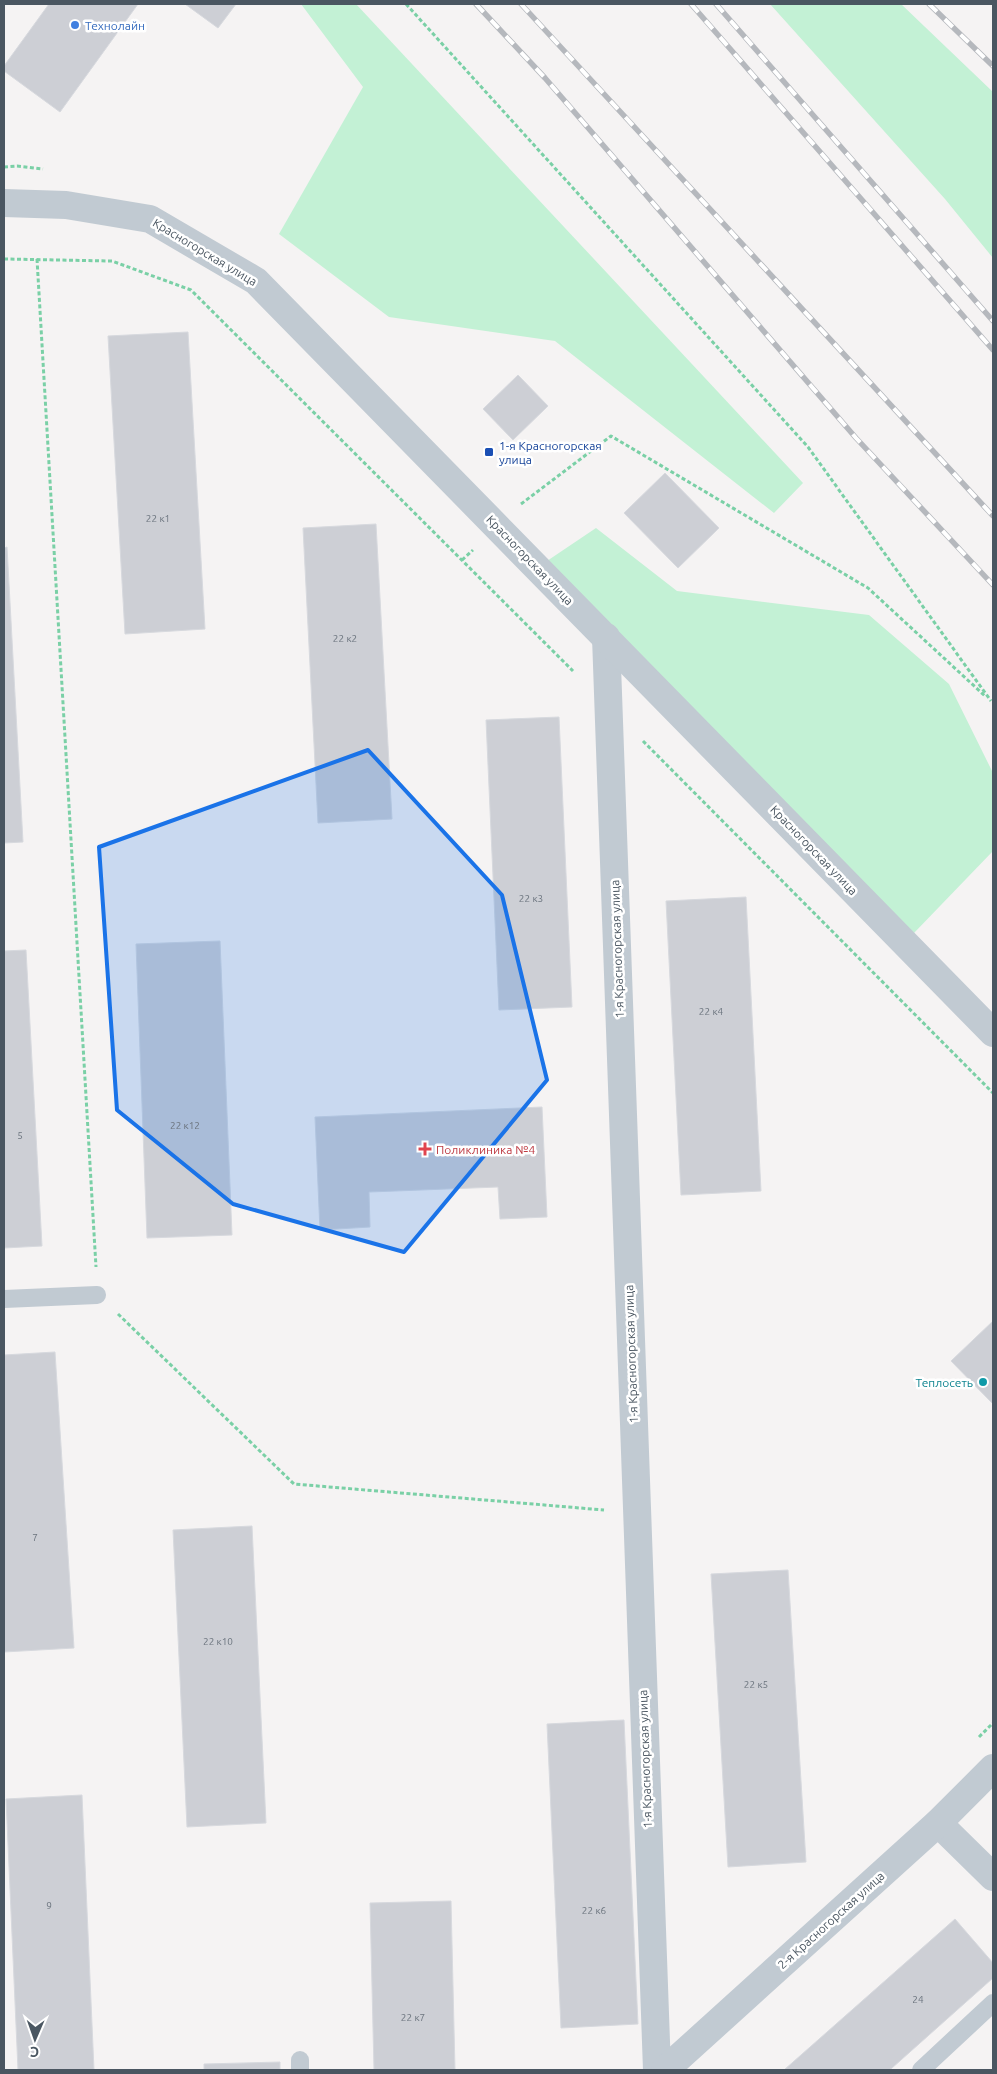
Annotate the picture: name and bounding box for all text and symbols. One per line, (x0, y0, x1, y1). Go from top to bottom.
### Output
marker: Технолайн (69, 19, 81, 31)
place label: Технолайн (85, 19, 145, 32)
street label: Красногорская улица (151, 216, 259, 288)
place label: 1-я Красногорская улица (499, 439, 602, 466)
marker: 1-я Красногорская улица (483, 446, 495, 458)
house number: 22 к1 (146, 513, 170, 524)
street label: Красногорская улица (484, 513, 576, 607)
house number: 22 к2 (333, 633, 357, 644)
street label: Красногорская улица (768, 803, 860, 897)
street label: 1-я Красногорская улица (608, 880, 626, 1018)
house number: 22 к3 (519, 893, 543, 904)
house number: 22 к4 (699, 1006, 724, 1017)
house number: 22 к12 (170, 1120, 200, 1131)
house number: 5 (17, 1130, 23, 1141)
marker: Поликлиника №4 (418, 1142, 432, 1156)
place label: Поликлиника №4 (436, 1143, 535, 1156)
street label: 1-я Красногорская улица (622, 1285, 640, 1423)
place label: Теплосеть (916, 1376, 973, 1389)
marker: Теплосеть (977, 1376, 989, 1388)
house number: 7 (32, 1532, 38, 1543)
house number: 22 к10 (203, 1636, 233, 1647)
house number: 22 к5 (744, 1679, 768, 1690)
street label: 1-я Красногорская улица (636, 1690, 654, 1828)
street label: 2-я Красногорская улица (775, 1869, 887, 1971)
house number: 9 (46, 1900, 52, 1911)
house number: 22 к6 (582, 1905, 607, 1916)
house number: 24 (912, 1994, 924, 2005)
house number: 22 к7 (401, 2012, 425, 2023)
north arrow (10, 2014, 60, 2064)
text: С (30, 2044, 39, 2060)

